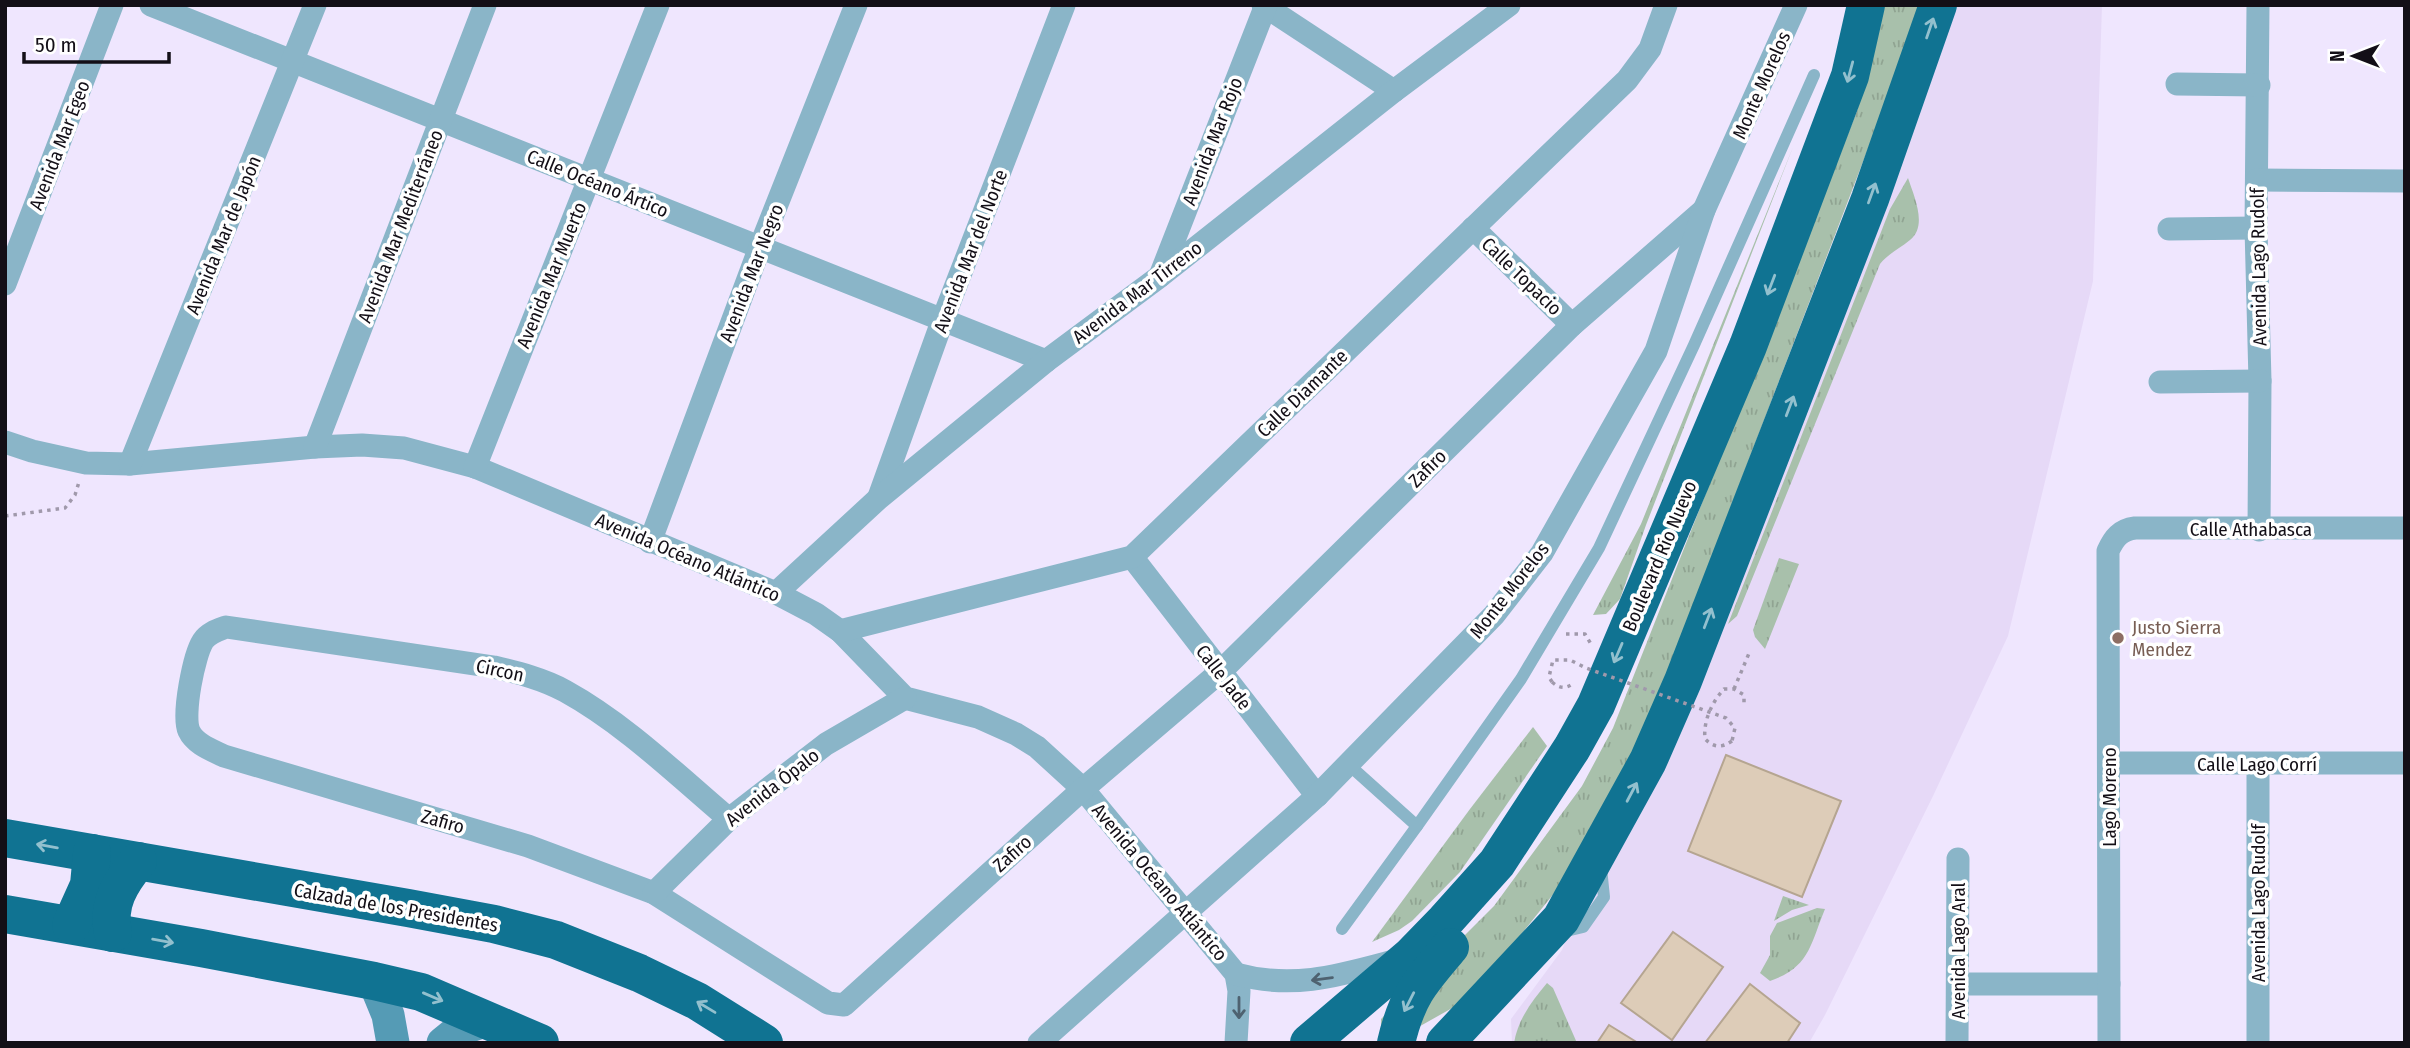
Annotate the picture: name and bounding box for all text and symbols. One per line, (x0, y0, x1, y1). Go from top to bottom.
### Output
one-way arrow (1925, 17, 1937, 39)
scale bar (24, 21, 170, 65)
north arrow (2319, 21, 2389, 91)
street label: Monte Morelos (1728, 28, 1795, 143)
text: 50 m (35, 32, 77, 58)
text: N (2326, 50, 2349, 62)
one-way arrow (1843, 60, 1856, 82)
street label: Avenida Mar Rojo (1177, 74, 1247, 208)
street label: Avenida Mar Egeo (24, 77, 95, 213)
street label: Avenida Mar Mediterráneo (353, 126, 448, 326)
street label: Calle Océano Ártico (524, 145, 672, 222)
street label: Avenida Mar de Japón (181, 152, 266, 318)
street label: Avenida Mar del Norte (929, 166, 1012, 336)
one-way arrow (1867, 183, 1879, 205)
street label: Avenida Lago Rudolf (2246, 186, 2271, 346)
street label: Avenida Mar Muerto (512, 199, 591, 352)
street label: Avenida Mar Negro (714, 201, 788, 346)
street label: Calle Topacio (1477, 233, 1566, 320)
street label: Avenida Mar Tirreno (1068, 236, 1207, 349)
one-way arrow (1763, 273, 1776, 295)
street label: Calle Diamante (1252, 345, 1352, 442)
one-way arrow (1784, 395, 1797, 417)
street label: Zafiro (1404, 445, 1451, 492)
street label: Boulevard Río Nuevo (1617, 477, 1702, 635)
street label: Avenida Océano Atlántico (592, 508, 784, 607)
street label: Calle Athabasca (2190, 518, 2312, 541)
street label: Monte Morelos (1465, 538, 1554, 643)
one-way arrow (1702, 607, 1715, 629)
place label: Justo Sierra Mendez (2132, 616, 2221, 661)
marker: Justo Sierra Mendez (2110, 630, 2126, 646)
street label: Calle Jade (1191, 640, 1256, 715)
one-way arrow (1610, 642, 1623, 663)
street label: Circon (474, 654, 526, 687)
street label: Avenida Ópalo (721, 744, 824, 831)
street label: Lago Moreno (2098, 747, 2121, 847)
street label: Calle Lago Corrí (2197, 753, 2317, 776)
one-way arrow (1625, 782, 1639, 803)
street label: Avenida Océano Atlántico (1087, 799, 1232, 966)
street label: Zafiro (419, 804, 467, 839)
street label: Avenida Lago Rudolf (2247, 823, 2270, 982)
street label: Zafiro (988, 830, 1036, 877)
one-way arrow (37, 839, 59, 852)
street label: Calzada de los Presidentes (292, 878, 500, 937)
street label: Avenida Lago Aral (1947, 882, 1970, 1020)
one-way arrow (151, 935, 174, 948)
one-way arrow (1311, 972, 1333, 985)
one-way arrow (422, 991, 444, 1004)
one-way arrow (1402, 991, 1416, 1012)
one-way arrow (1232, 997, 1246, 1020)
one-way arrow (697, 1000, 717, 1014)

